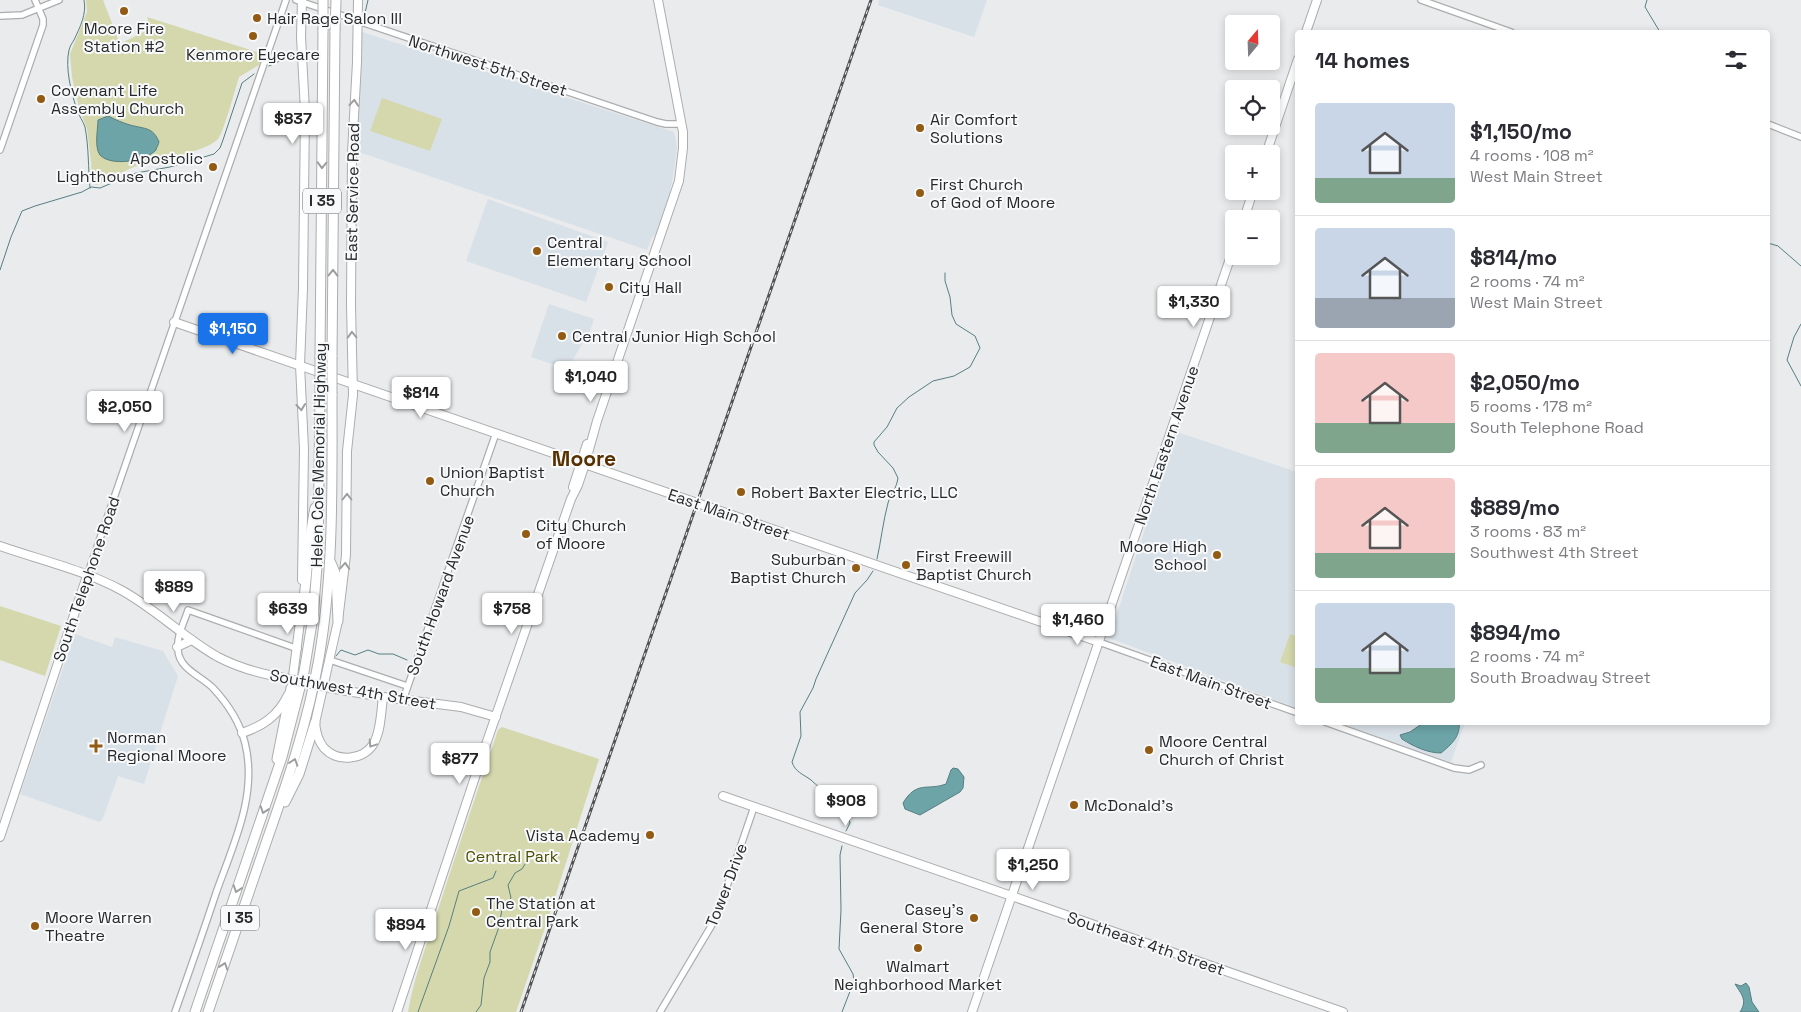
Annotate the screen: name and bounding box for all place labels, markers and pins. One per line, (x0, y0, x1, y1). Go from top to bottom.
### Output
marker: Moore Fire Station #2 (118, 5, 130, 17)
place label: Hair Rage Salon III (267, 8, 402, 29)
marker: Hair Rage Salon III (251, 12, 263, 24)
place label: Moore Fire Station #2 (84, 18, 164, 57)
marker: Kenmore Eyecare (247, 30, 259, 42)
place label: Kenmore Eyecare (186, 44, 320, 65)
place label: Covenant Life Assembly Church (51, 80, 184, 119)
marker: Covenant Life Assembly Church (35, 93, 47, 105)
pin: $837 (263, 102, 323, 145)
place label: Air Comfort Solutions (930, 109, 1018, 148)
marker: Air Comfort Solutions (914, 122, 926, 134)
place label: Apostolic Lighthouse Church (57, 148, 203, 187)
marker: Apostolic Lighthouse Church (207, 161, 219, 173)
place label: First Church of God of Moore (930, 174, 1055, 213)
marker: First Church of God of Moore (914, 187, 926, 199)
place label: Central Elementary School (547, 232, 692, 271)
marker: Central Elementary School (531, 245, 543, 257)
place label: City Hall (619, 277, 682, 298)
marker: City Hall (603, 281, 615, 293)
pin: $1,330 (1153, 286, 1235, 328)
pin: $1,150 (192, 312, 274, 355)
place label: Central Junior High School (572, 326, 776, 347)
marker: Central Junior High School (556, 330, 568, 342)
pin: $1,040 (550, 360, 632, 403)
pin: $814 (391, 376, 451, 419)
pin: $2,050 (84, 390, 166, 433)
place label: Union Baptist Church (440, 462, 545, 501)
marker: Union Baptist Church (424, 475, 436, 487)
place label: Robert Baxter Electric, LLC (751, 482, 958, 503)
marker: Robert Baxter Electric, LLC (735, 486, 747, 498)
place label: City Church of Moore (536, 515, 626, 554)
marker: City Church of Moore (520, 528, 532, 540)
place label: Moore High School (1120, 536, 1207, 575)
place label: First Freewill Baptist Church (916, 546, 1032, 585)
place label: Suburban Baptist Church (730, 549, 846, 588)
marker: Moore High School (1211, 549, 1223, 561)
marker: First Freewill Baptist Church (900, 559, 912, 571)
marker: Suburban Baptist Church (850, 562, 862, 574)
pin: $889 (144, 570, 204, 613)
pin: $639 (258, 592, 318, 635)
pin: $758 (482, 592, 542, 635)
pin: $1,460 (1037, 604, 1119, 646)
place label: Norman Regional Moore (107, 727, 227, 766)
place label: Moore Central Church of Christ (1159, 731, 1284, 770)
marker: Norman Regional Moore (89, 739, 103, 753)
pin: $877 (430, 742, 490, 785)
marker: Moore Central Church of Christ (1143, 744, 1155, 756)
pin: $908 (816, 784, 876, 827)
place label: McDonald's (1084, 795, 1174, 816)
marker: McDonald's (1068, 799, 1080, 811)
place label: Vista Academy (526, 825, 640, 846)
marker: Vista Academy (644, 829, 656, 841)
pin: $1,250 (992, 848, 1074, 891)
place label: The Station at Central Park (486, 893, 596, 932)
place label: Casey's General Store (860, 899, 964, 938)
marker: The Station at Central Park (470, 906, 482, 918)
place label: Moore Warren Theatre (45, 907, 152, 946)
pin: $894 (376, 908, 436, 951)
marker: Casey's General Store (968, 912, 980, 924)
marker: Moore Warren Theatre (29, 920, 41, 932)
marker: Walmart Neighborhood Market (912, 942, 924, 954)
place label: Walmart Neighborhood Market (834, 956, 1002, 995)

